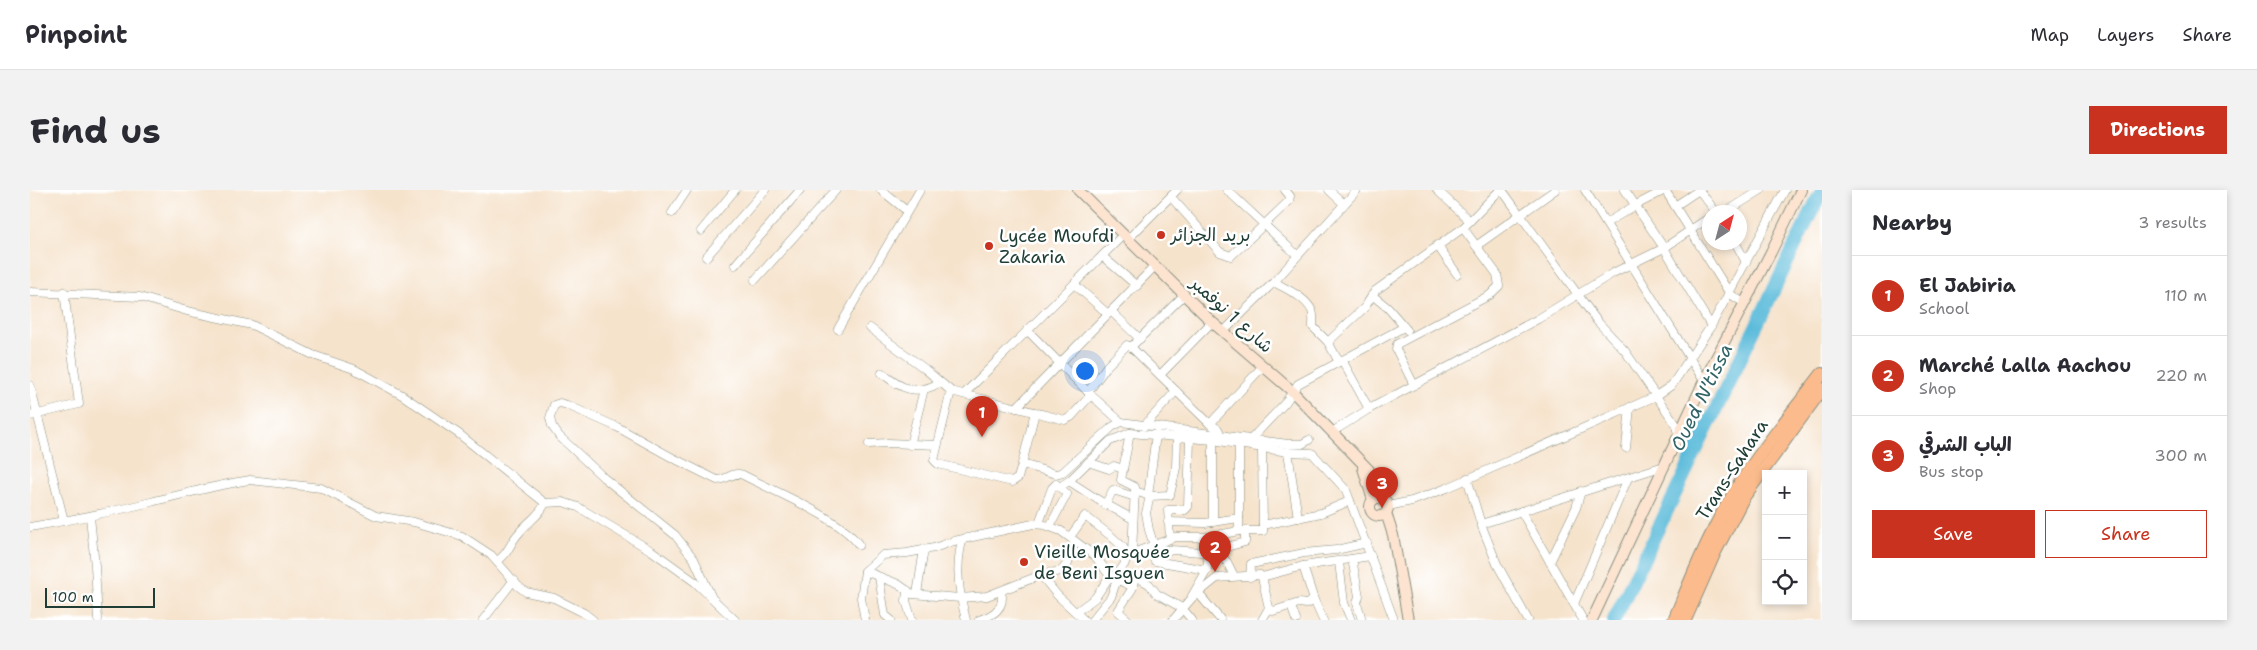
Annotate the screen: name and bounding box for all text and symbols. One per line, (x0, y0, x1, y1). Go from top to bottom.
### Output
text: Pinpoint (25, 19, 127, 51)
text: Map (2031, 23, 2069, 47)
text: Layers (2097, 23, 2154, 47)
text: Share (2182, 23, 2232, 47)
button: Directions (2089, 106, 2227, 154)
text: Find us (30, 107, 161, 154)
north arrow (1702, 205, 1747, 250)
text: Nearby (1872, 209, 1952, 237)
text: 3 results (2138, 212, 2207, 233)
place label: بريد الجزائر (1169, 223, 1250, 247)
place label: Lycée Moufdi Zakaria (999, 224, 1114, 269)
marker: بريد الجزائر (1155, 229, 1167, 241)
marker: Lycée Moufdi Zakaria (983, 240, 995, 252)
street label: شارع 1 نوفمبر (1184, 270, 1278, 358)
text: El Jabiria (1919, 273, 2016, 298)
text: 1 (1884, 285, 1892, 306)
text: 110 m (2164, 285, 2207, 306)
text: School (1919, 298, 1969, 319)
water label: Oued N'tissa (1665, 339, 1738, 455)
text: Marché Lalla Aachou (1919, 353, 2131, 378)
your location (1072, 358, 1098, 384)
text: 2 (1882, 365, 1894, 386)
text: 220 m (2155, 365, 2207, 386)
text: Shop (1919, 378, 1956, 399)
pin: 1 (966, 396, 998, 437)
street label: Trans-Sahara (1690, 415, 1774, 525)
text: الباب الشرقي (1919, 432, 2012, 457)
text: 3 (1882, 445, 1894, 466)
text: 300 m (2155, 445, 2207, 466)
text: Bus stop (1919, 461, 1984, 482)
pin: 3 (1366, 467, 1398, 508)
map controls (1762, 470, 1807, 605)
button: + (1762, 470, 1807, 515)
button: Save (1872, 510, 2035, 558)
button: Share (2045, 510, 2207, 558)
button: − (1762, 515, 1807, 560)
pin: 2 (1199, 531, 1231, 572)
place label: Vieille Mosquée de Beni Isguen (1034, 540, 1170, 585)
marker: Vieille Mosquée de Beni Isguen (1018, 556, 1030, 568)
button: locate (1762, 560, 1807, 605)
scale bar (45, 585, 155, 608)
text: 100 m (52, 588, 94, 606)

